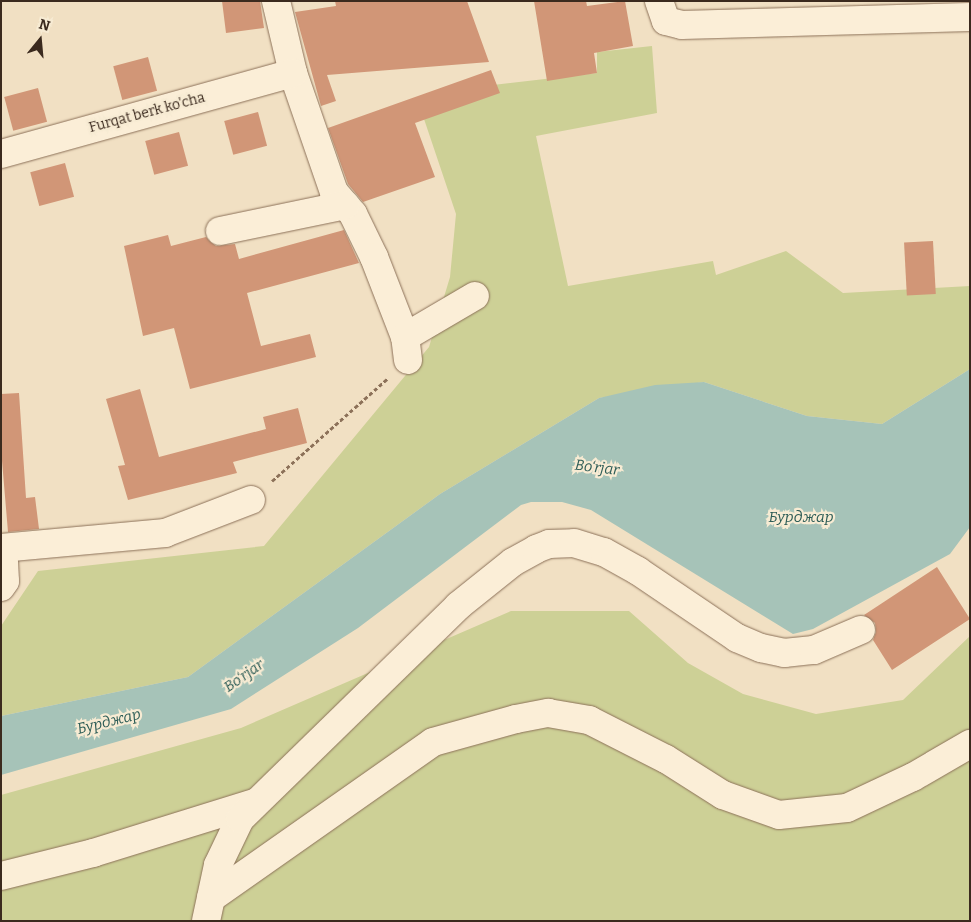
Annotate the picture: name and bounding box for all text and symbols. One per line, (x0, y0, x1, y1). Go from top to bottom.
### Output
north arrow (15, 15, 65, 65)
text: N (37, 15, 52, 35)
street label: Furqat berk ko'cha (87, 89, 207, 137)
water label: Bo‘rjar (574, 456, 620, 480)
water label: Бурджар (769, 509, 833, 527)
water label: Bo‘rjar (221, 656, 267, 696)
water label: Бурджар (75, 705, 143, 739)

